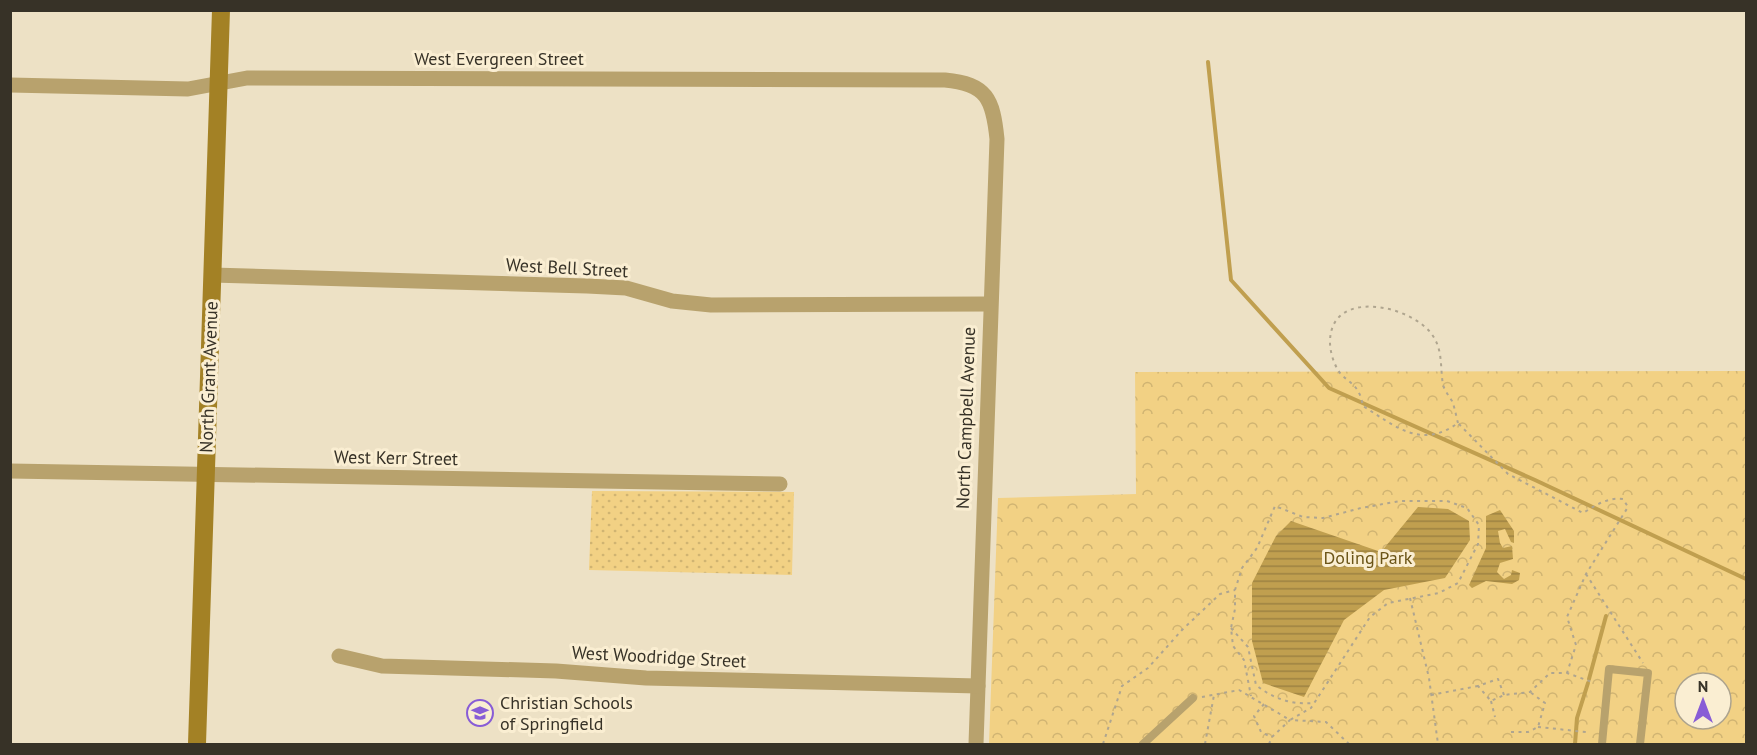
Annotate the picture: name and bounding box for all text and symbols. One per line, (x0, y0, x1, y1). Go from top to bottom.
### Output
street label: West Evergreen Street (414, 47, 584, 70)
street label: West Bell Street (505, 253, 629, 282)
street label: North Grant Avenue (194, 301, 223, 453)
street label: North Campbell Avenue (951, 327, 980, 509)
street label: West Kerr Street (334, 445, 458, 470)
park label: Doling Park (1324, 546, 1413, 569)
street label: West Woodridge Street (571, 640, 747, 673)
north arrow (1673, 671, 1733, 731)
text: N (1698, 676, 1708, 696)
place label: Christian Schools of Springfield (500, 691, 633, 735)
school or university icon: Christian Schools of Springfield (465, 698, 495, 728)

